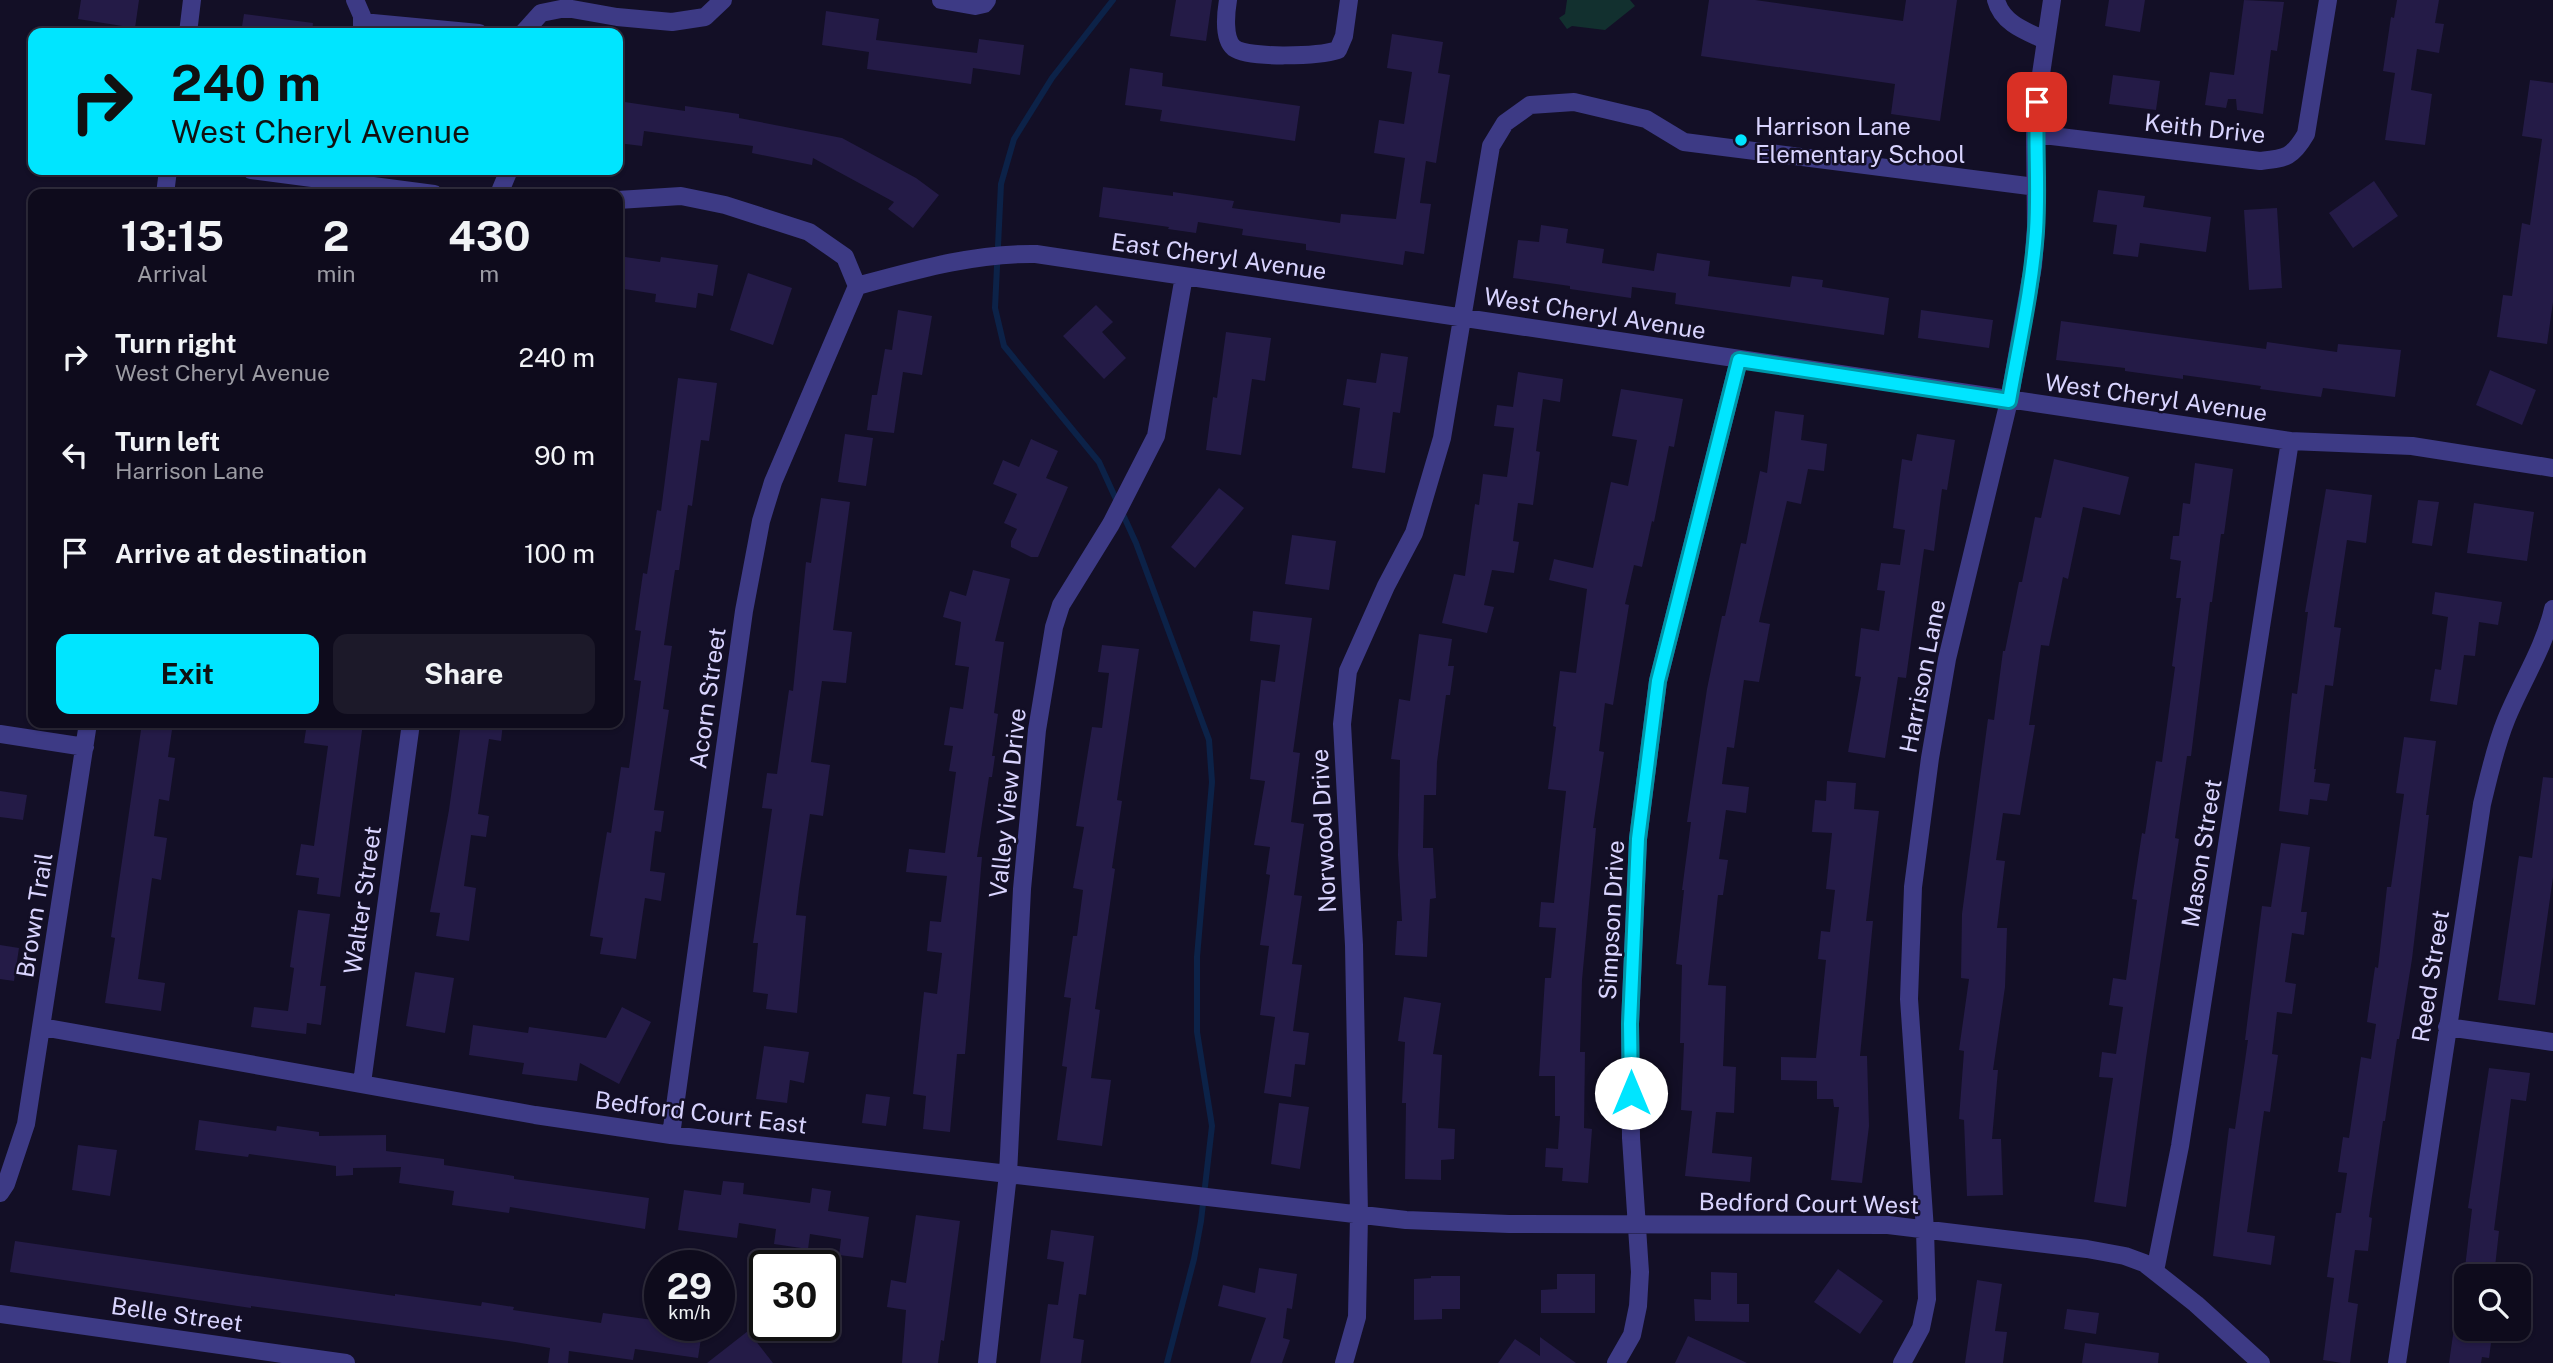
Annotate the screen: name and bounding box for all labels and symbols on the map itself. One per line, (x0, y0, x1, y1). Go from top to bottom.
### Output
pin (2007, 72, 2067, 132)
street label: Keith Drive (2143, 108, 2267, 148)
place label: Harrison Lane Elementary School (1755, 112, 1966, 168)
marker: Harrison Lane Elementary School (1733, 132, 1749, 148)
street label: East Cheryl Avenue (1110, 227, 1328, 285)
street label: West Cheryl Avenue (1482, 282, 1708, 344)
street label: West Cheryl Avenue (2043, 368, 2269, 426)
street label: Harrison Lane (1893, 597, 1951, 755)
street label: Acorn Street (683, 626, 731, 770)
street label: Valley View Drive (983, 707, 1031, 899)
street label: Norwood Drive (1305, 748, 1341, 914)
street label: Mason Street (2175, 777, 2227, 929)
street label: Walter Street (338, 824, 386, 976)
street label: Simpson Drive (1593, 839, 1629, 1001)
street label: Brown Trail (10, 851, 58, 979)
street label: Reed Street (2406, 908, 2454, 1044)
position arrow (1594, 1056, 1668, 1130)
street label: Bedford Court East (593, 1085, 809, 1139)
street label: Bedford Court West (1698, 1187, 1920, 1219)
speed limit sign: 30 (749, 1250, 840, 1341)
street label: Belle Street (109, 1291, 245, 1337)

